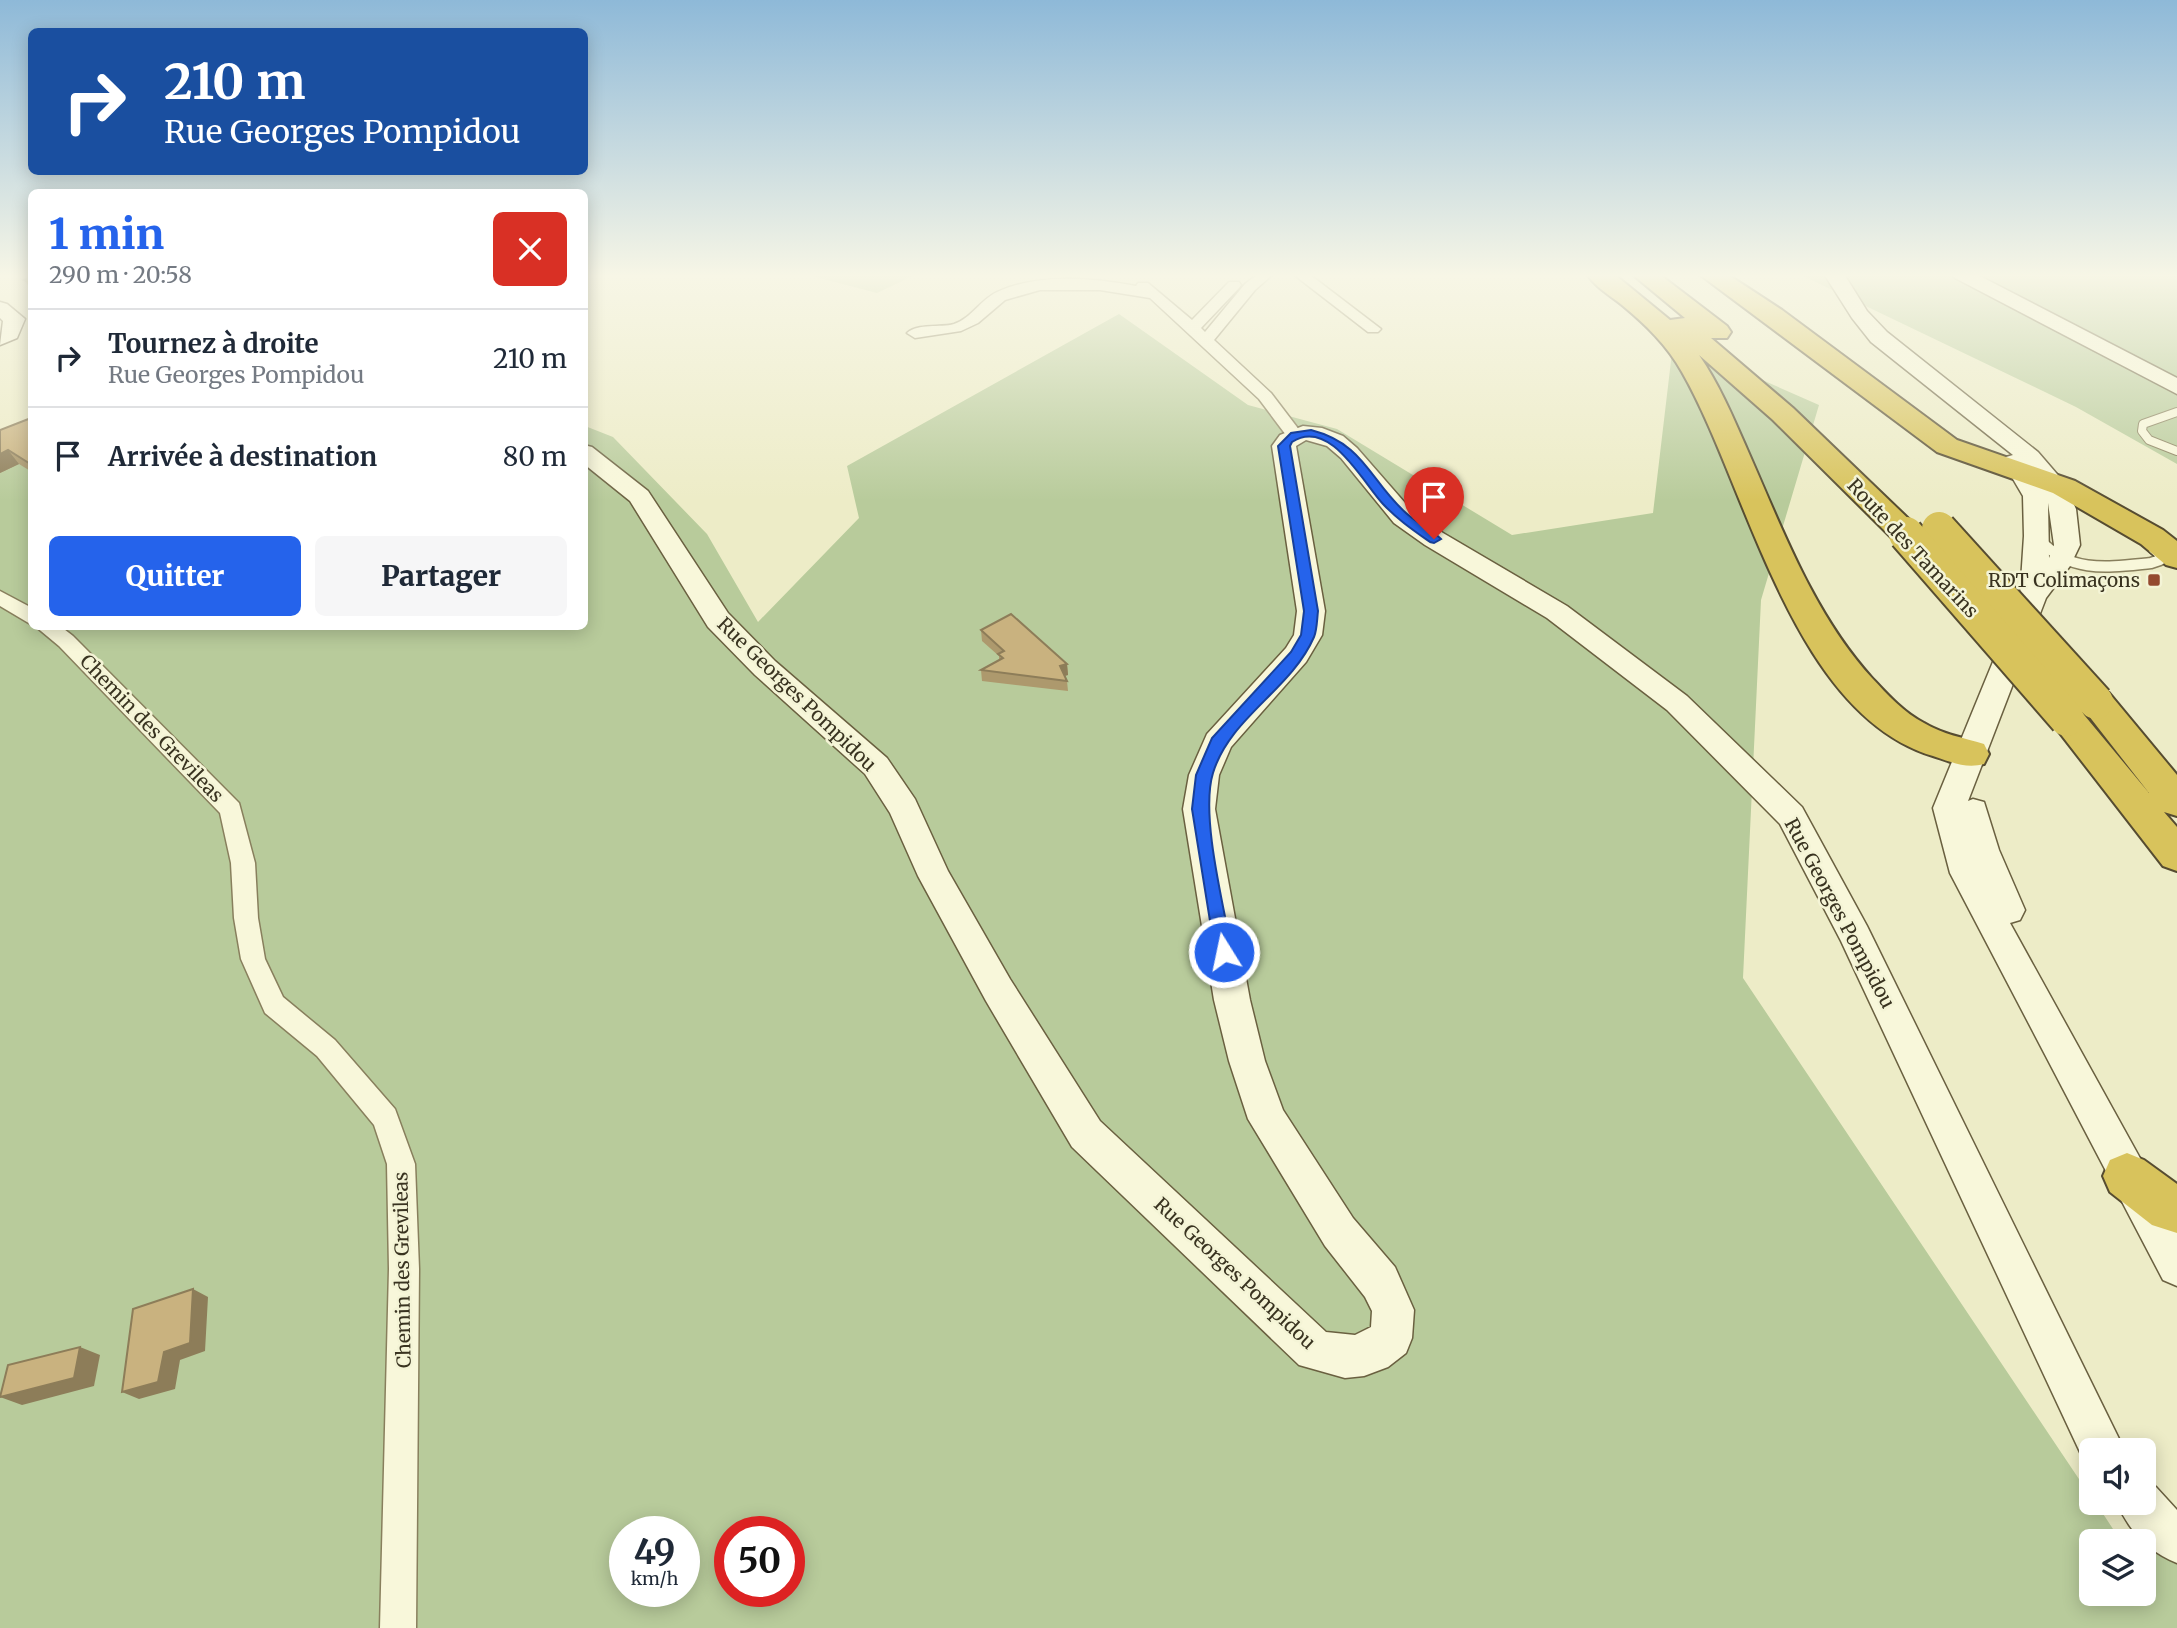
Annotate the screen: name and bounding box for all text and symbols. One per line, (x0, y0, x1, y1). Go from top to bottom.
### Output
text: 210 m (164, 51, 305, 112)
icon: right (49, 56, 140, 147)
text: Rue Georges Pompidou (164, 112, 521, 152)
text: 1 min (49, 208, 164, 260)
button: close (493, 212, 567, 286)
text: 290 m · 20:58 (49, 260, 192, 289)
text: Tournez à droite (108, 327, 319, 360)
icon: right (49, 339, 87, 377)
text: 210 m (493, 342, 567, 375)
text: Rue Georges Pompidou (108, 360, 364, 389)
icon: arrive (49, 437, 87, 475)
text: Arrivée à destination (108, 440, 377, 473)
text: 80 m (503, 440, 567, 473)
pin (1404, 467, 1464, 539)
street label: Route des Tamarins (1842, 473, 1984, 623)
icon: arrive (1415, 478, 1453, 516)
button: Quitter (49, 536, 301, 616)
button: Partager (315, 536, 567, 616)
place label: RDT Colimaçons (1988, 568, 2140, 592)
marker: RDT Colimaçons (2146, 572, 2162, 588)
street label: Rue Georges Pompidou (712, 612, 882, 776)
street label: Chemin des Grevileas (75, 649, 229, 807)
street label: Rue Georges Pompidou (1780, 814, 1900, 1012)
position arrow (1187, 915, 1261, 989)
street label: Chemin des Grevileas (388, 1172, 416, 1368)
street label: Rue Georges Pompidou (1149, 1192, 1321, 1354)
map controls (2079, 1438, 2156, 1606)
button: sound (2079, 1438, 2156, 1515)
speed limit sign: 50 (714, 1516, 805, 1607)
button: layers (2079, 1529, 2156, 1606)
text: 49 (634, 1530, 675, 1574)
text: km/h (631, 1567, 678, 1590)

